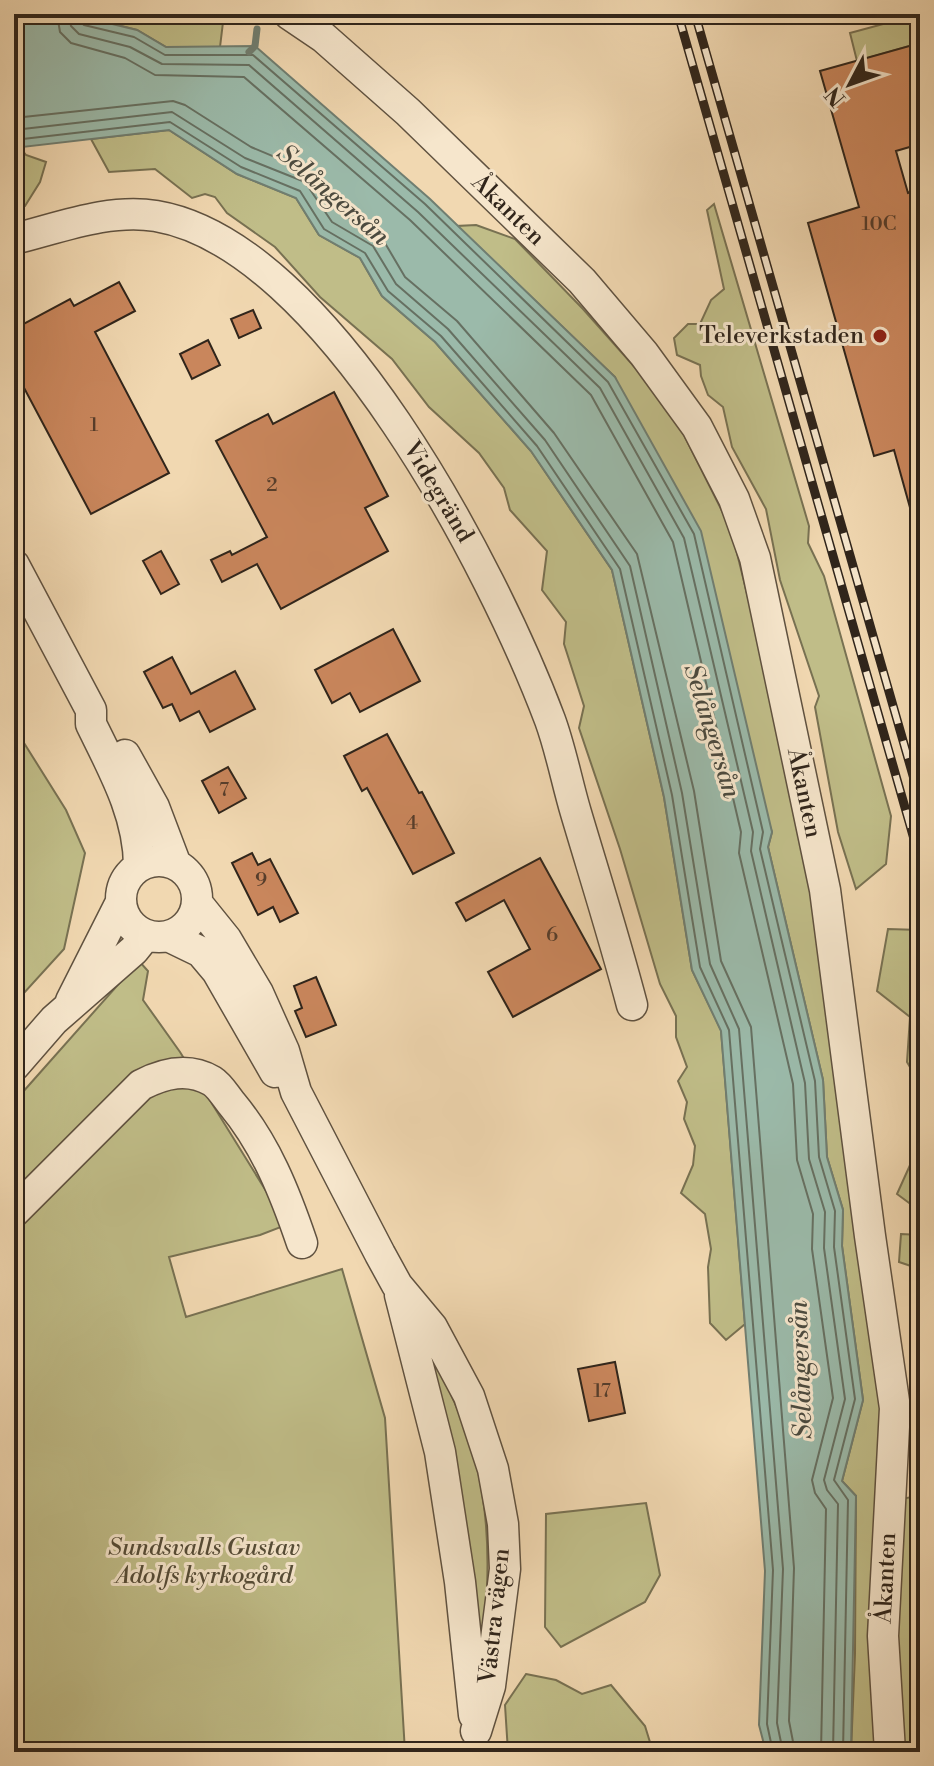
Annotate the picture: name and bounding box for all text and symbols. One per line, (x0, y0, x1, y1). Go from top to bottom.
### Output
north arrow (810, 44, 890, 124)
text: N (820, 80, 852, 112)
water label: Selångersån (270, 137, 396, 253)
street label: Åkanten (464, 166, 552, 252)
house number: 10C (862, 212, 896, 237)
place label: Televerkstaden (699, 321, 864, 351)
marker: Televerkstaden (871, 327, 889, 345)
house number: 1 (90, 413, 99, 438)
street label: Videgränd (396, 435, 480, 548)
house number: 2 (266, 473, 278, 498)
water label: Selångersån (676, 660, 748, 802)
street label: Åkanten (780, 744, 829, 841)
house number: 7 (219, 778, 229, 803)
house number: 4 (406, 811, 418, 836)
house number: 9 (255, 868, 267, 893)
house number: 6 (546, 923, 558, 948)
water label: Selångersån (783, 1300, 819, 1440)
house number: 17 (593, 1379, 611, 1404)
street label: Åkanten (868, 1532, 903, 1625)
park label: Sundsvalls Gustav Adolfs kyrkogård (108, 1533, 300, 1591)
street label: Västra vägen (473, 1547, 517, 1686)

